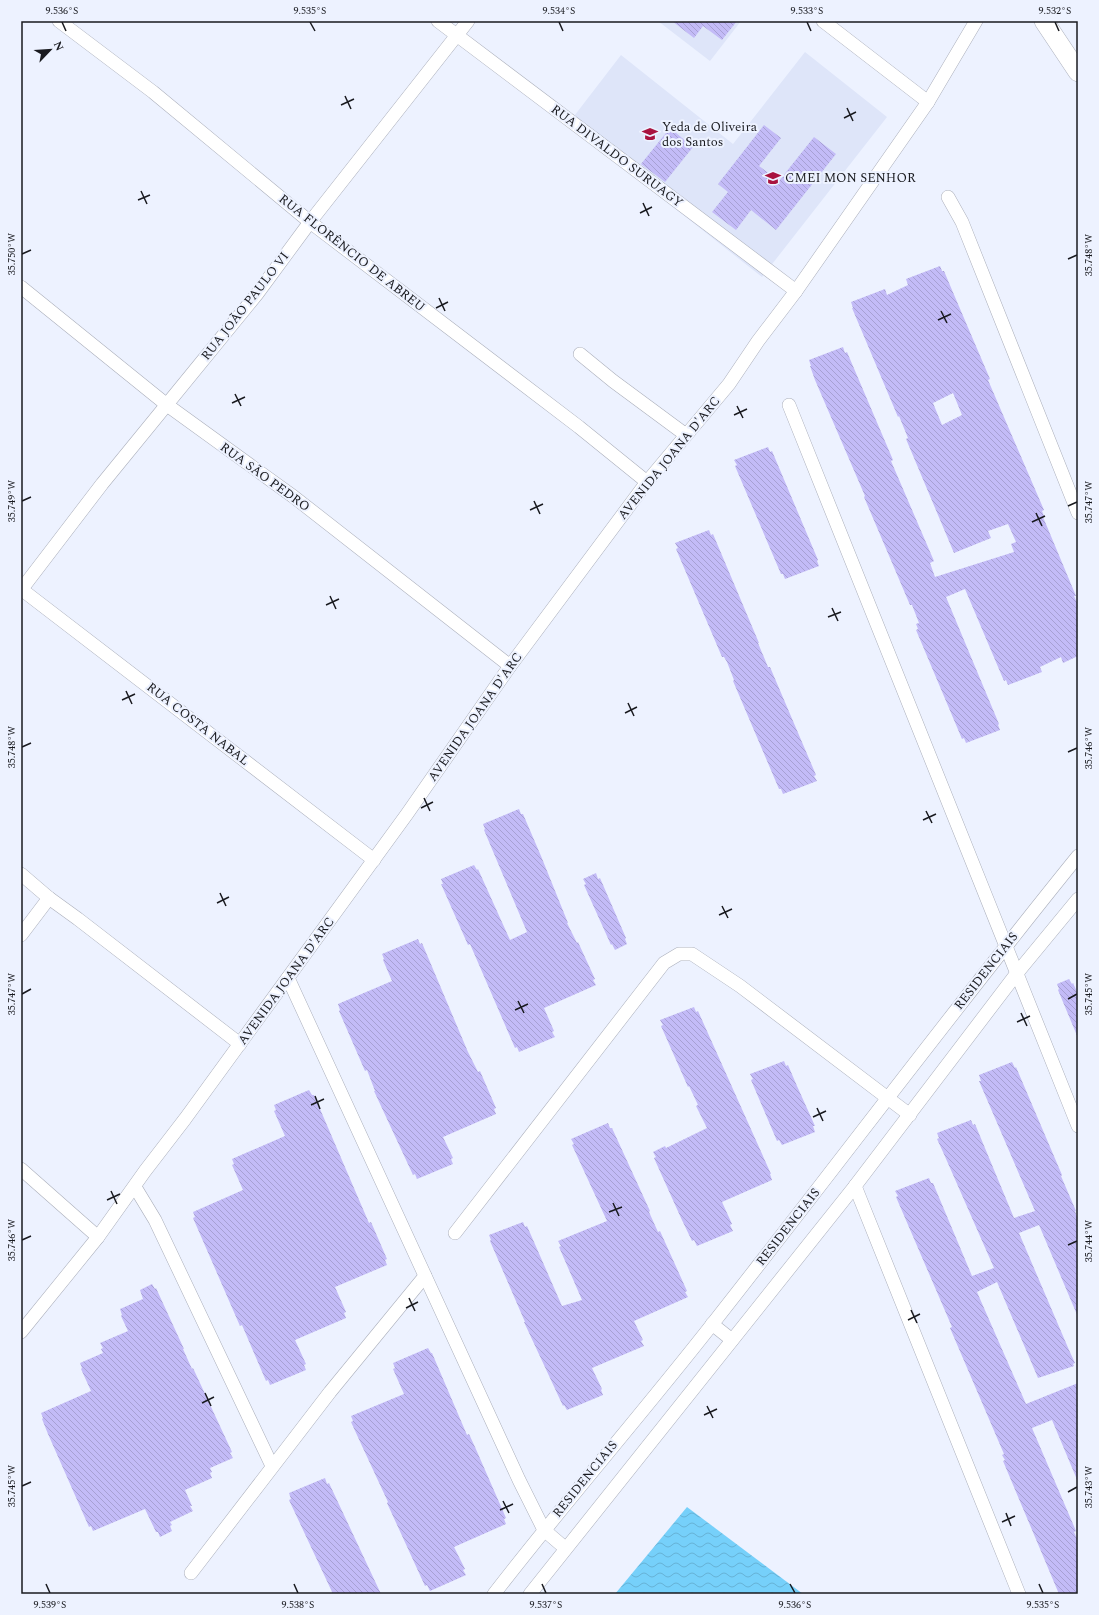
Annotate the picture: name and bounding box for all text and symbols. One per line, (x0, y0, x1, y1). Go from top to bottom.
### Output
text: 9.536°S (46, 3, 78, 19)
text: 9.535°S (294, 3, 326, 19)
text: 9.534°S (543, 3, 575, 19)
text: 9.533°S (791, 3, 823, 19)
text: 9.532°S (1039, 3, 1071, 19)
north arrow (30, 30, 70, 70)
text: N (49, 38, 68, 54)
street label: RUA DIVALDO SURUAGY (547, 100, 687, 212)
place label: Yeda de Oliveira dos Santos (662, 117, 758, 152)
school or university icon: Yeda de Oliveira dos Santos (641, 125, 659, 143)
place label: CMEI MON SENHOR (785, 168, 916, 188)
school or university icon: CMEI MON SENHOR (764, 169, 782, 187)
street label: RUA FLORÊNCIO DE ABREU (274, 189, 430, 317)
text: 35.750°W (4, 233, 20, 275)
text: 35.748°W (1081, 234, 1097, 276)
street label: RUA JOÃO PAULO VI (196, 247, 294, 365)
street label: AVENIDA JOANA D'ARC (613, 392, 725, 524)
street label: RUA SÃO PEDRO (216, 437, 314, 517)
text: 35.749°W (4, 480, 20, 522)
text: 35.747°W (1081, 481, 1097, 523)
street label: AVENIDA JOANA D'ARC (423, 648, 527, 786)
street label: RUA COSTA NABAL (142, 677, 254, 771)
text: 35.748°W (4, 726, 20, 768)
text: 35.746°W (1081, 727, 1097, 769)
street label: AVENIDA JOANA D'ARC (233, 913, 339, 1049)
street label: RESIDENCIAIS (949, 928, 1023, 1014)
text: 35.747°W (4, 973, 20, 1015)
text: 35.745°W (1081, 973, 1097, 1015)
street label: RESIDENCIAIS (751, 1184, 825, 1270)
text: 35.746°W (4, 1219, 20, 1261)
text: 35.744°W (1081, 1220, 1097, 1262)
street label: RESIDENCIAIS (548, 1436, 622, 1522)
text: 35.745°W (4, 1465, 20, 1507)
text: 35.743°W (1081, 1466, 1097, 1508)
text: 9.539°S (34, 1597, 66, 1613)
text: 9.538°S (282, 1597, 314, 1613)
text: 9.537°S (530, 1597, 562, 1613)
text: 9.536°S (779, 1597, 811, 1613)
text: 9.535°S (1027, 1597, 1059, 1613)

